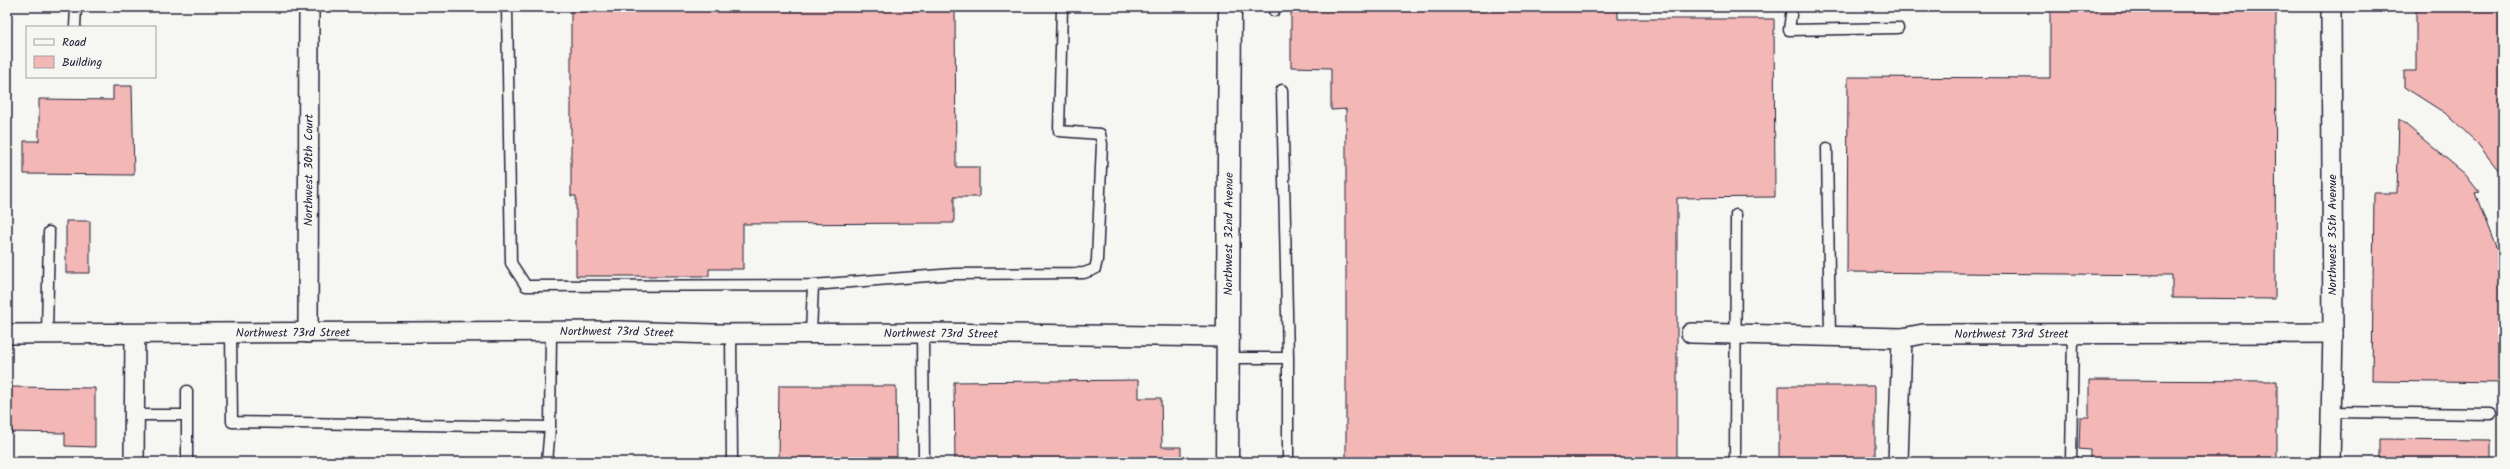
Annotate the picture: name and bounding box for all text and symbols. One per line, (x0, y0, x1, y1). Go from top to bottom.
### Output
legend (26, 26, 156, 78)
text: Road (62, 33, 87, 52)
text: Building (62, 53, 102, 72)
street label: Northwest 30th Court (299, 113, 319, 226)
street label: Northwest 32nd Avenue (1219, 172, 1239, 296)
street label: Northwest 35th Avenue (2323, 174, 2342, 296)
street label: Northwest 73rd Street (560, 322, 675, 343)
street label: Northwest 73rd Street (236, 323, 351, 343)
street label: Northwest 73rd Street (884, 324, 999, 344)
street label: Northwest 73rd Street (1954, 325, 2069, 344)

